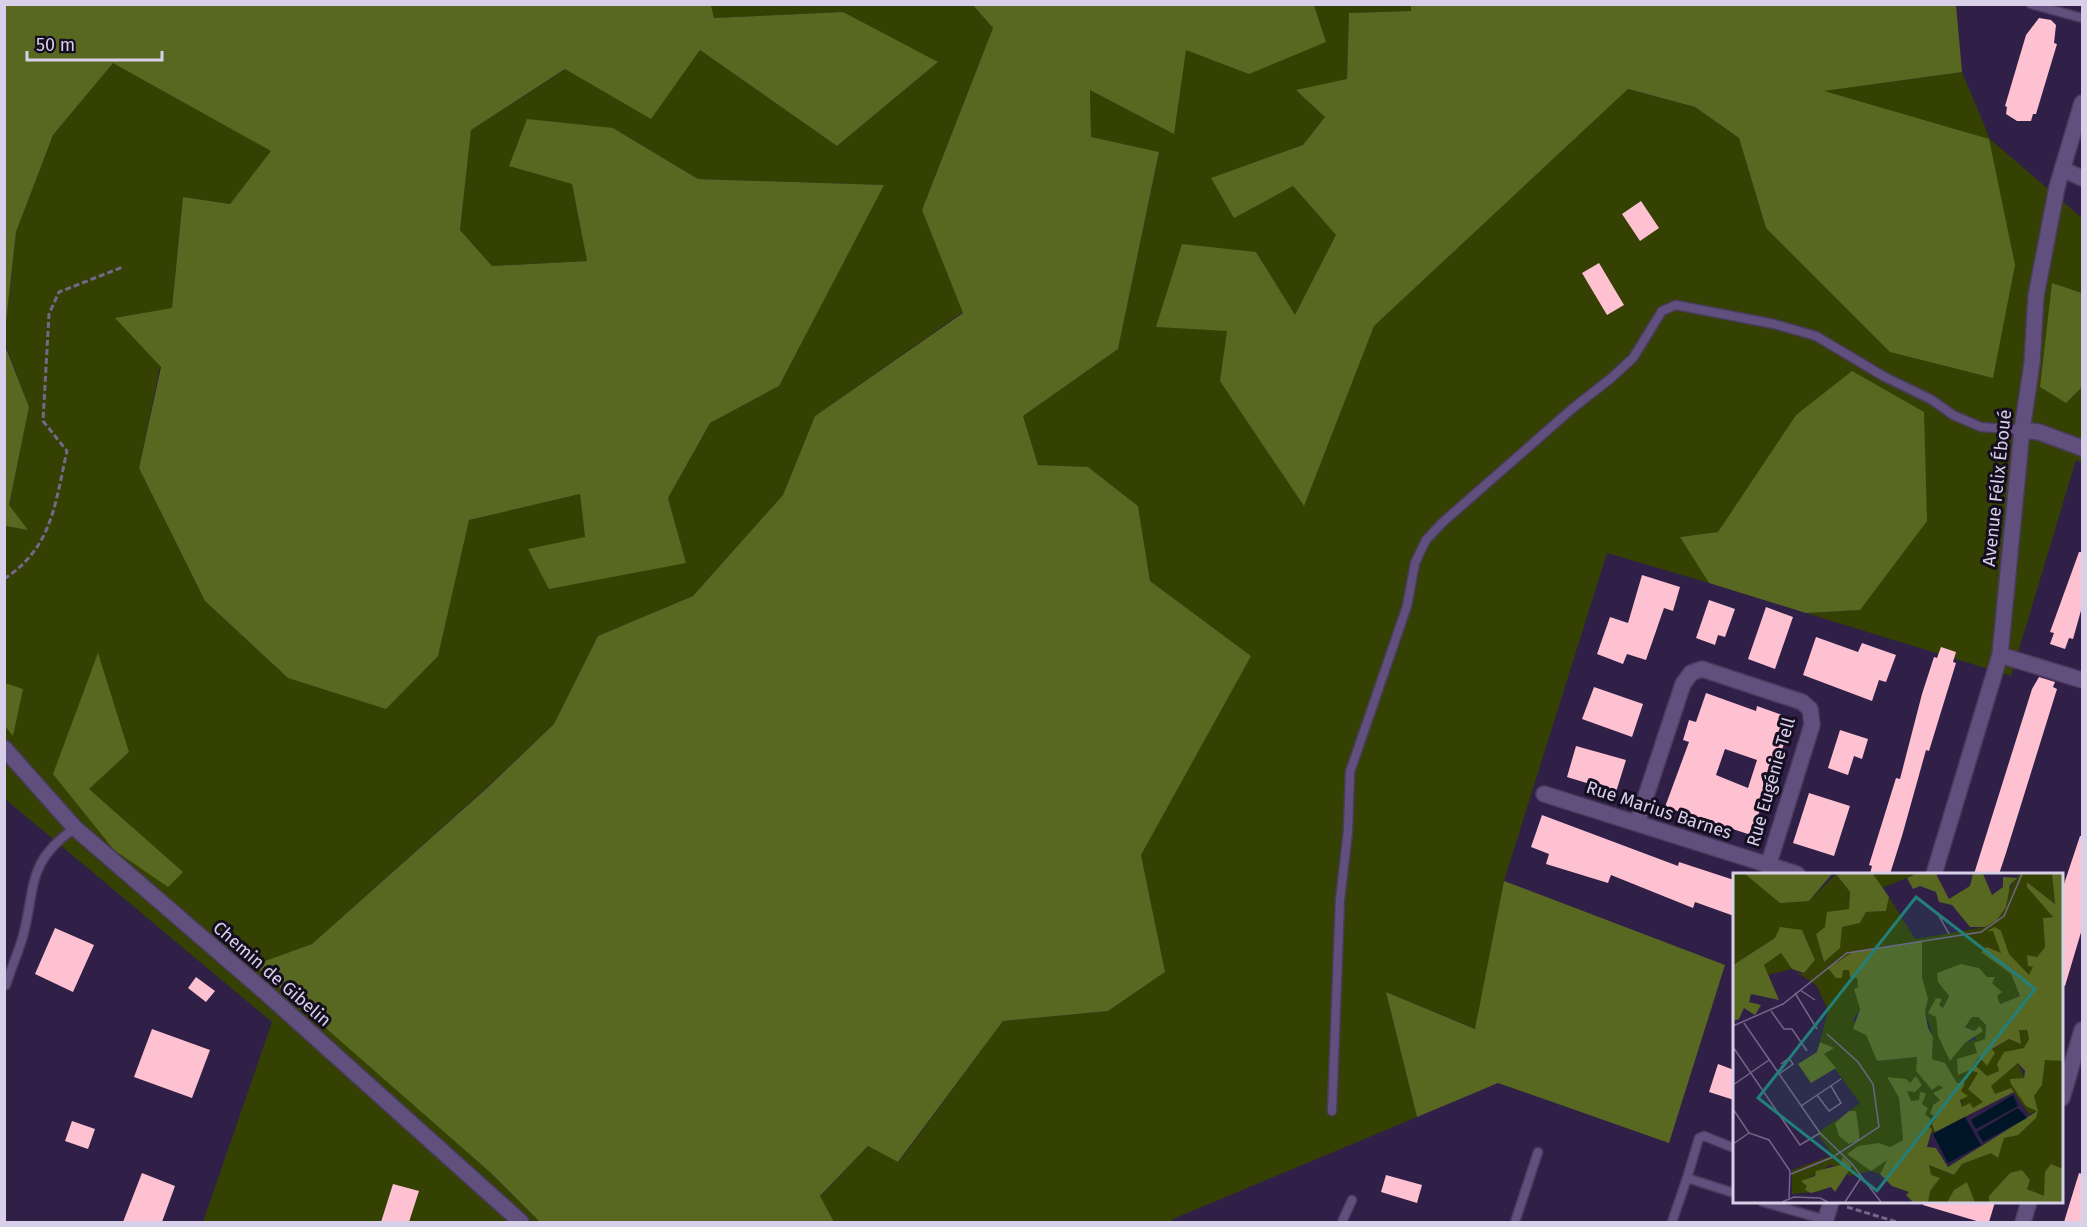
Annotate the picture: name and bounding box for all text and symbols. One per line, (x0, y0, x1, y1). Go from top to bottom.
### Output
scale bar (27, 24, 162, 62)
text: 50 m (36, 34, 75, 56)
street label: Avenue Félix Éboué (1977, 408, 2016, 567)
street label: Rue Eugénie Tell (1742, 715, 1800, 849)
street label: Rue Marius Barnes (1583, 776, 1735, 844)
inset map (1733, 873, 2063, 1203)
street label: Chemin de Gibelin (208, 917, 336, 1031)

